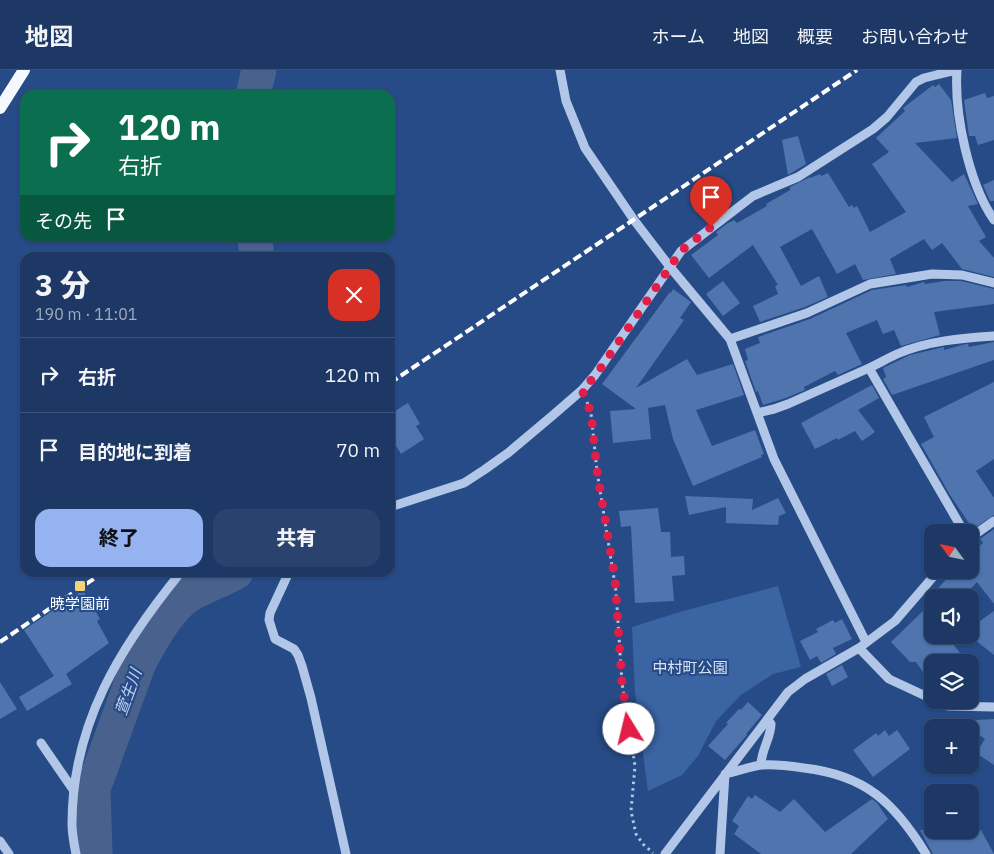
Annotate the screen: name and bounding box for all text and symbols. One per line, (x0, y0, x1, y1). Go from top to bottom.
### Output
text: 地図 (25, 20, 73, 52)
text: ホーム (652, 25, 705, 48)
text: 地図 (733, 25, 769, 48)
text: 概要 (797, 25, 833, 48)
text: お問い合わせ (861, 25, 969, 48)
text: 120 m (118, 104, 221, 150)
icon: right (35, 110, 100, 175)
text: 右折 (118, 151, 162, 180)
pin (690, 176, 732, 227)
icon: arrive (697, 183, 725, 211)
icon: arrive (102, 205, 130, 233)
text: その先 (35, 209, 92, 233)
text: 3 分 (35, 265, 90, 304)
button: close (328, 269, 380, 321)
text: 190 m · 11:01 (35, 304, 137, 324)
icon: right (35, 361, 63, 389)
text: 120 m (325, 363, 380, 387)
text: 右折 (78, 365, 116, 389)
icon: arrive (35, 436, 63, 464)
text: 70 m (336, 438, 380, 462)
text: 目的地に到着 (78, 440, 192, 464)
button: 終了 (35, 509, 203, 567)
button: 共有 (213, 509, 380, 567)
north arrow (924, 524, 979, 579)
map controls (924, 524, 979, 839)
marker: 暁学園前 (73, 579, 87, 593)
button: sound (924, 589, 979, 644)
place label: 暁学園前 (50, 594, 110, 613)
button: layers (924, 654, 979, 709)
park label: 中村町公園 (652, 658, 728, 677)
water label: 萱生川 (110, 664, 146, 718)
position arrow (602, 702, 654, 754)
button: + (924, 719, 979, 774)
button: − (924, 784, 979, 839)

